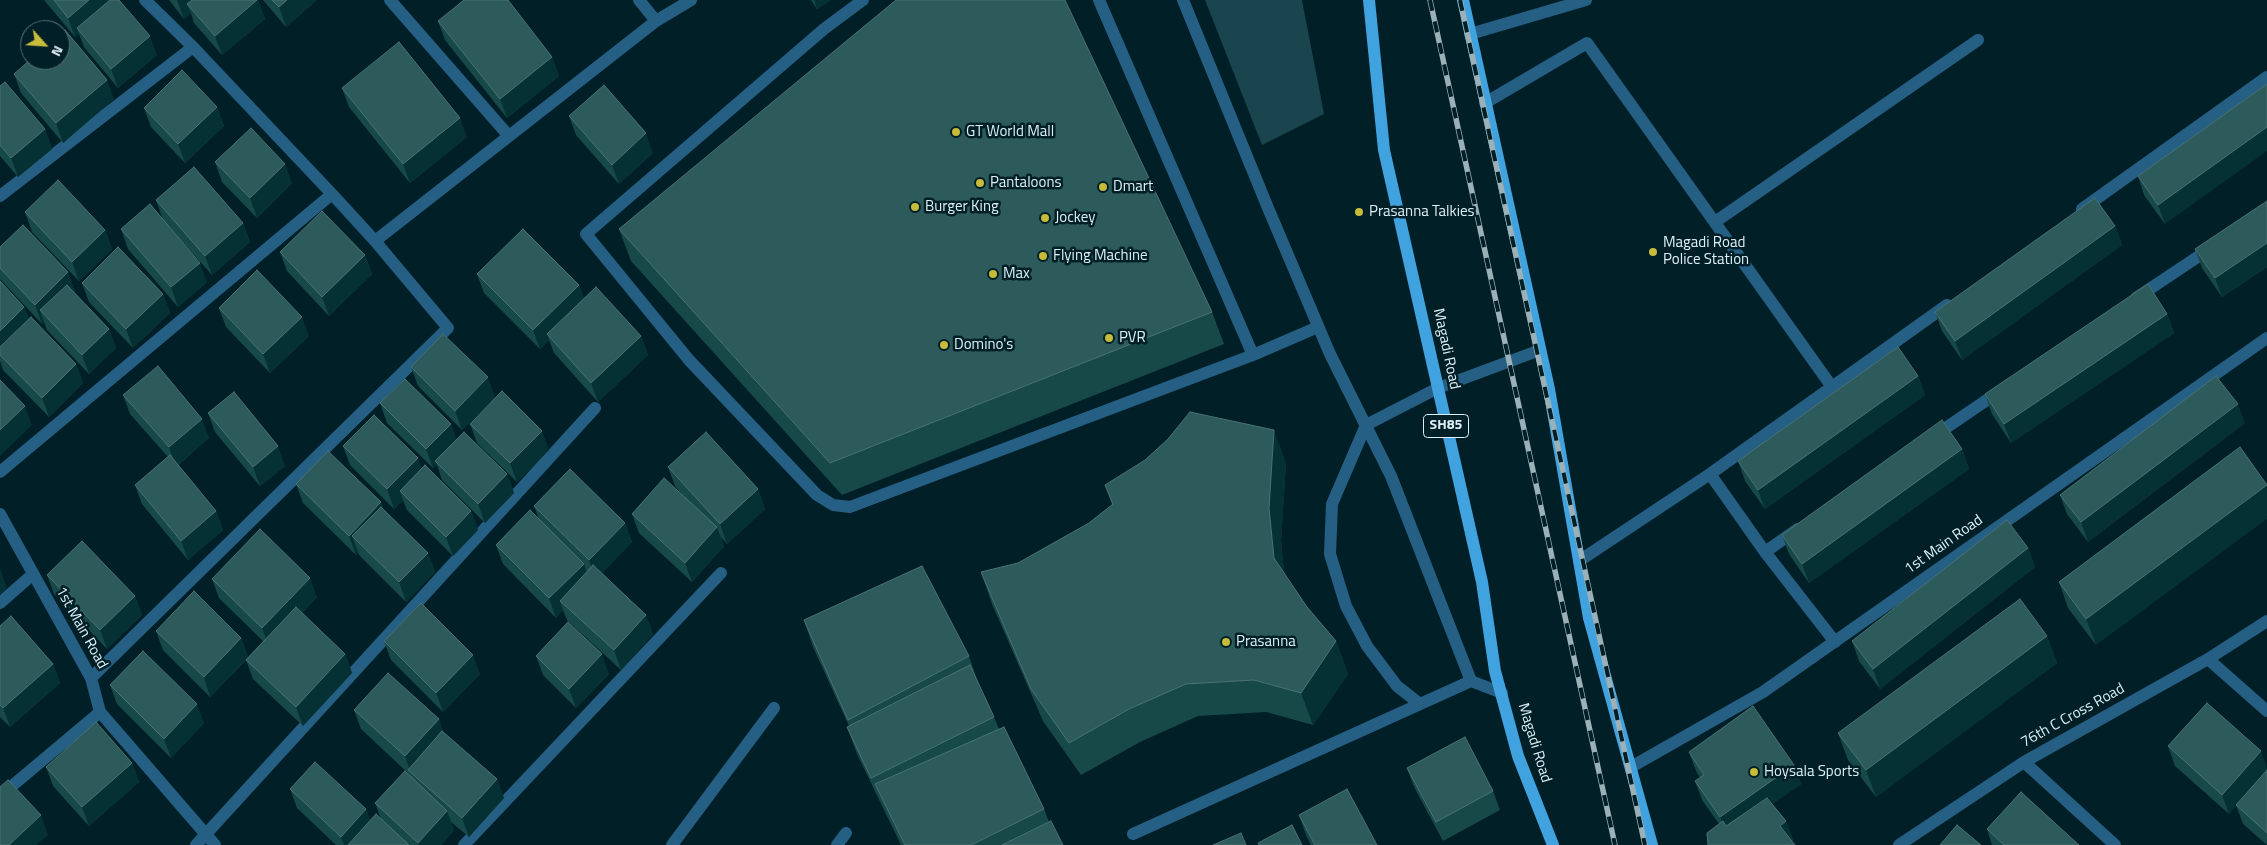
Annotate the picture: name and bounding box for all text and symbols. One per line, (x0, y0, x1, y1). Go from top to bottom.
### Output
north arrow (20, 20, 70, 70)
text: N (46, 42, 70, 60)
place label: GT World Mall (966, 123, 1054, 141)
marker: GT World Mall (950, 126, 962, 138)
place label: Pantaloons (990, 174, 1061, 192)
marker: Pantaloons (974, 177, 986, 189)
place label: Dmart (1113, 178, 1153, 196)
marker: Dmart (1097, 181, 1109, 193)
place label: Burger King (925, 198, 999, 216)
marker: Burger King (909, 201, 921, 213)
place label: Prasanna Talkies (1369, 203, 1475, 221)
marker: Prasanna Talkies (1353, 206, 1365, 218)
place label: Jockey (1055, 209, 1095, 227)
marker: Jockey (1039, 212, 1051, 224)
place label: Magadi Road Police Station (1663, 234, 1749, 269)
marker: Magadi Road Police Station (1647, 246, 1659, 258)
place label: Flying Machine (1053, 247, 1148, 265)
marker: Flying Machine (1037, 250, 1049, 262)
place label: Max (1003, 265, 1030, 283)
marker: Max (987, 268, 999, 280)
street label: Magadi Road (1429, 307, 1463, 391)
place label: PVR (1119, 329, 1146, 347)
marker: PVR (1103, 332, 1115, 344)
place label: Domino's (954, 336, 1013, 354)
marker: Domino's (938, 339, 950, 351)
road number: SH85 (1424, 414, 1468, 438)
street label: 1st Main Road (1901, 511, 1987, 579)
street label: 1st Main Road (51, 584, 111, 672)
place label: Prasanna (1236, 633, 1296, 651)
marker: Prasanna (1220, 636, 1232, 648)
street label: 76th C Cross Road (2018, 680, 2128, 752)
street label: Magadi Road (1513, 701, 1555, 785)
place label: Hoysala Sports (1764, 763, 1859, 781)
marker: Hoysala Sports (1748, 766, 1760, 778)

